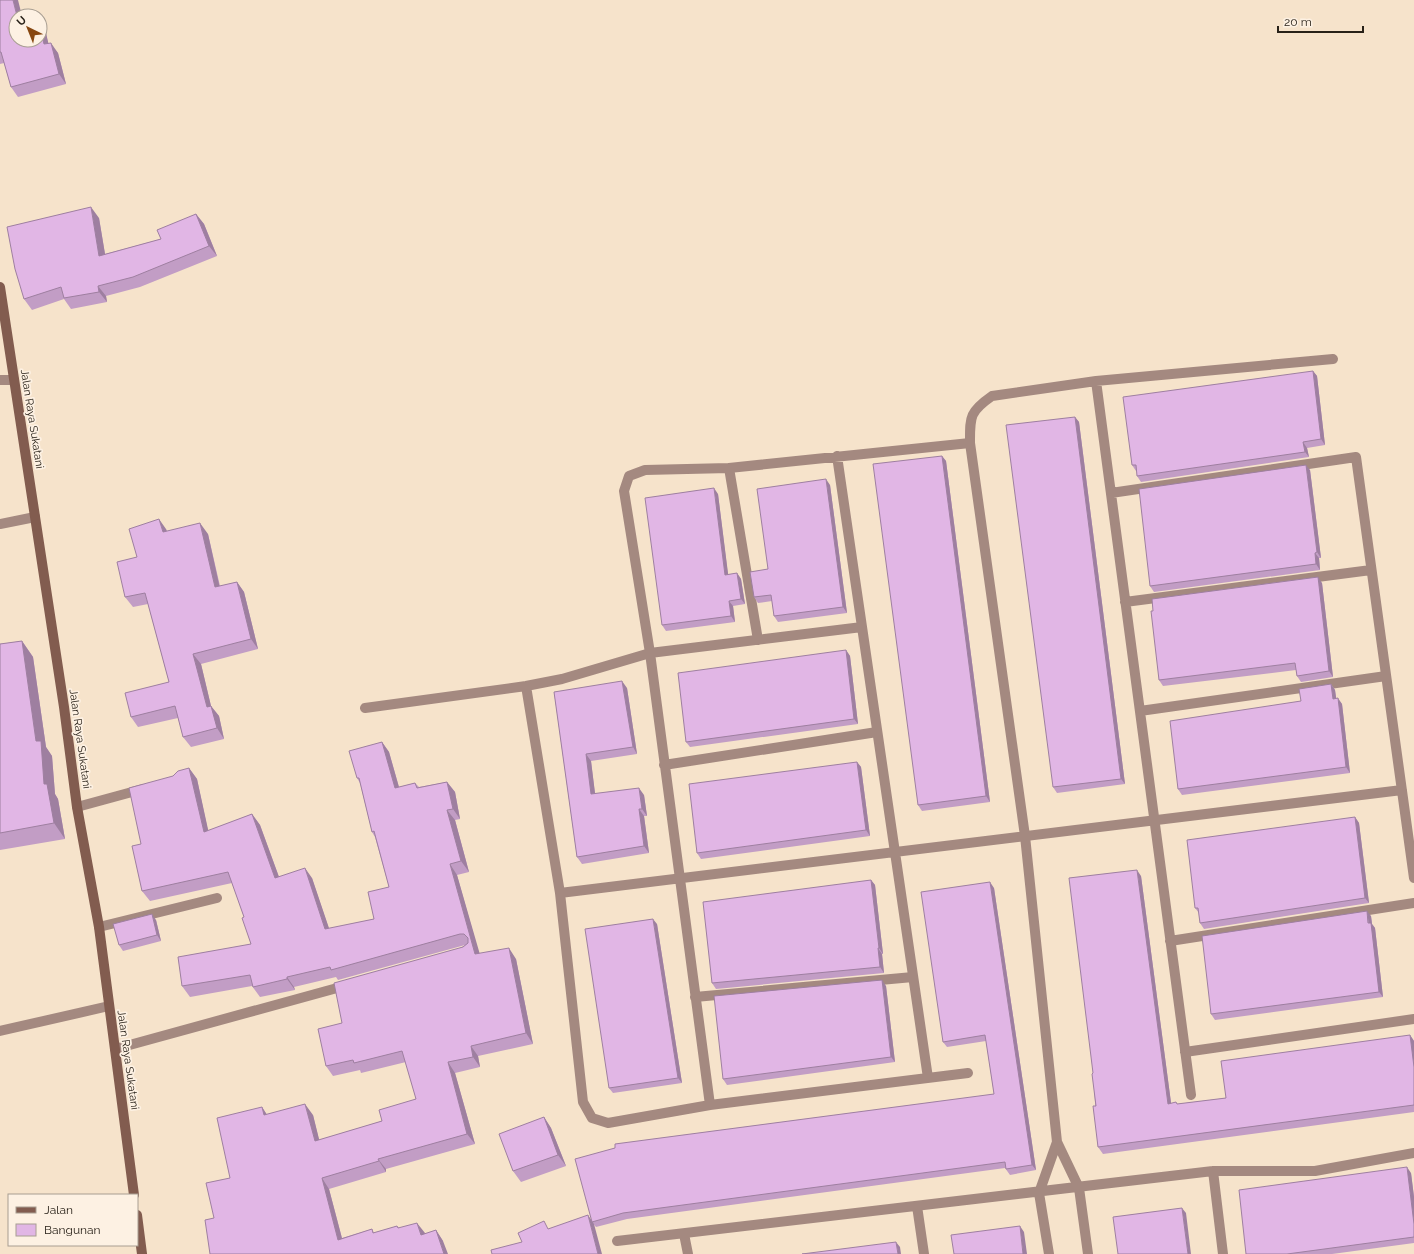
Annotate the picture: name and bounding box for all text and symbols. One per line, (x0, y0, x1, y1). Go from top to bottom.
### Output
north arrow (8, 8, 48, 48)
scale bar (1278, 8, 1363, 34)
text: U (14, 13, 29, 29)
text: 20 m (1284, 15, 1312, 29)
street label: Jalan Raya Sukatani (18, 368, 46, 470)
street label: Jalan Raya Sukatani (67, 688, 93, 790)
street label: Jalan Raya Sukatani (115, 1009, 141, 1111)
legend (8, 1194, 138, 1246)
text: Jalan (44, 1203, 73, 1217)
text: Bangunan (44, 1223, 101, 1237)

